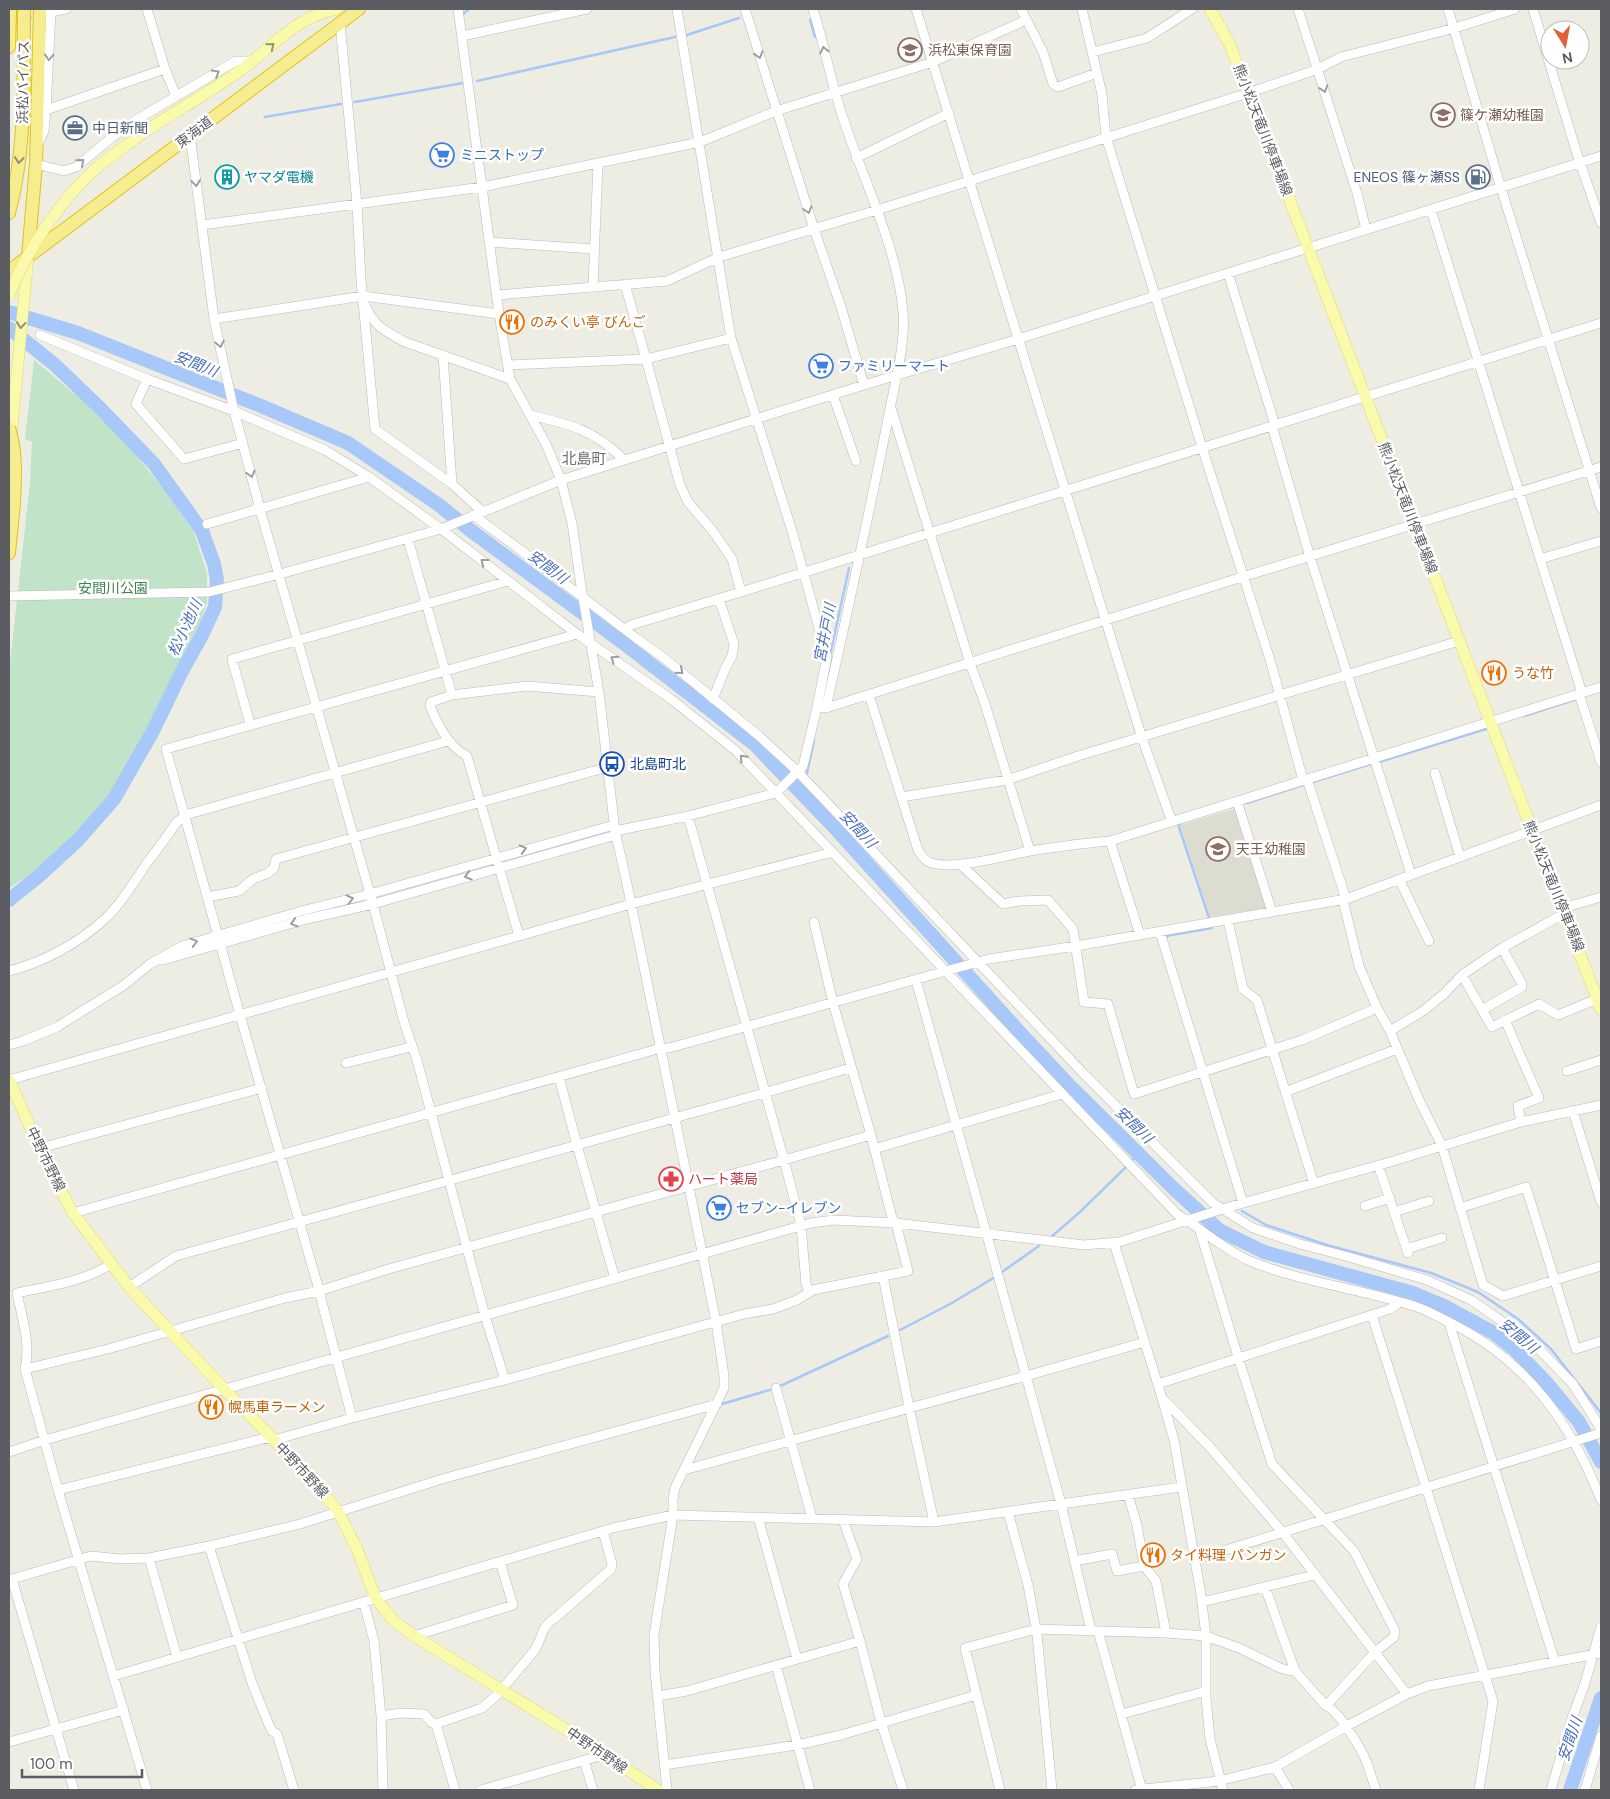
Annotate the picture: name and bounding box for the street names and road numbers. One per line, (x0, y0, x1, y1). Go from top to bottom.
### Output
street label: 浜松バイパス (13, 40, 33, 124)
street label: 熊小松天竜川停車場線 (1230, 61, 1296, 199)
street label: 東海道 (172, 112, 216, 152)
street label: 熊小松天竜川停車場線 (1375, 439, 1441, 577)
street label: 熊小松天竜川停車場線 (1519, 818, 1589, 954)
street label: 中野市野線 (23, 1124, 69, 1194)
street label: 中野市野線 (272, 1438, 332, 1502)
street label: 中野市野線 (563, 1723, 631, 1777)

